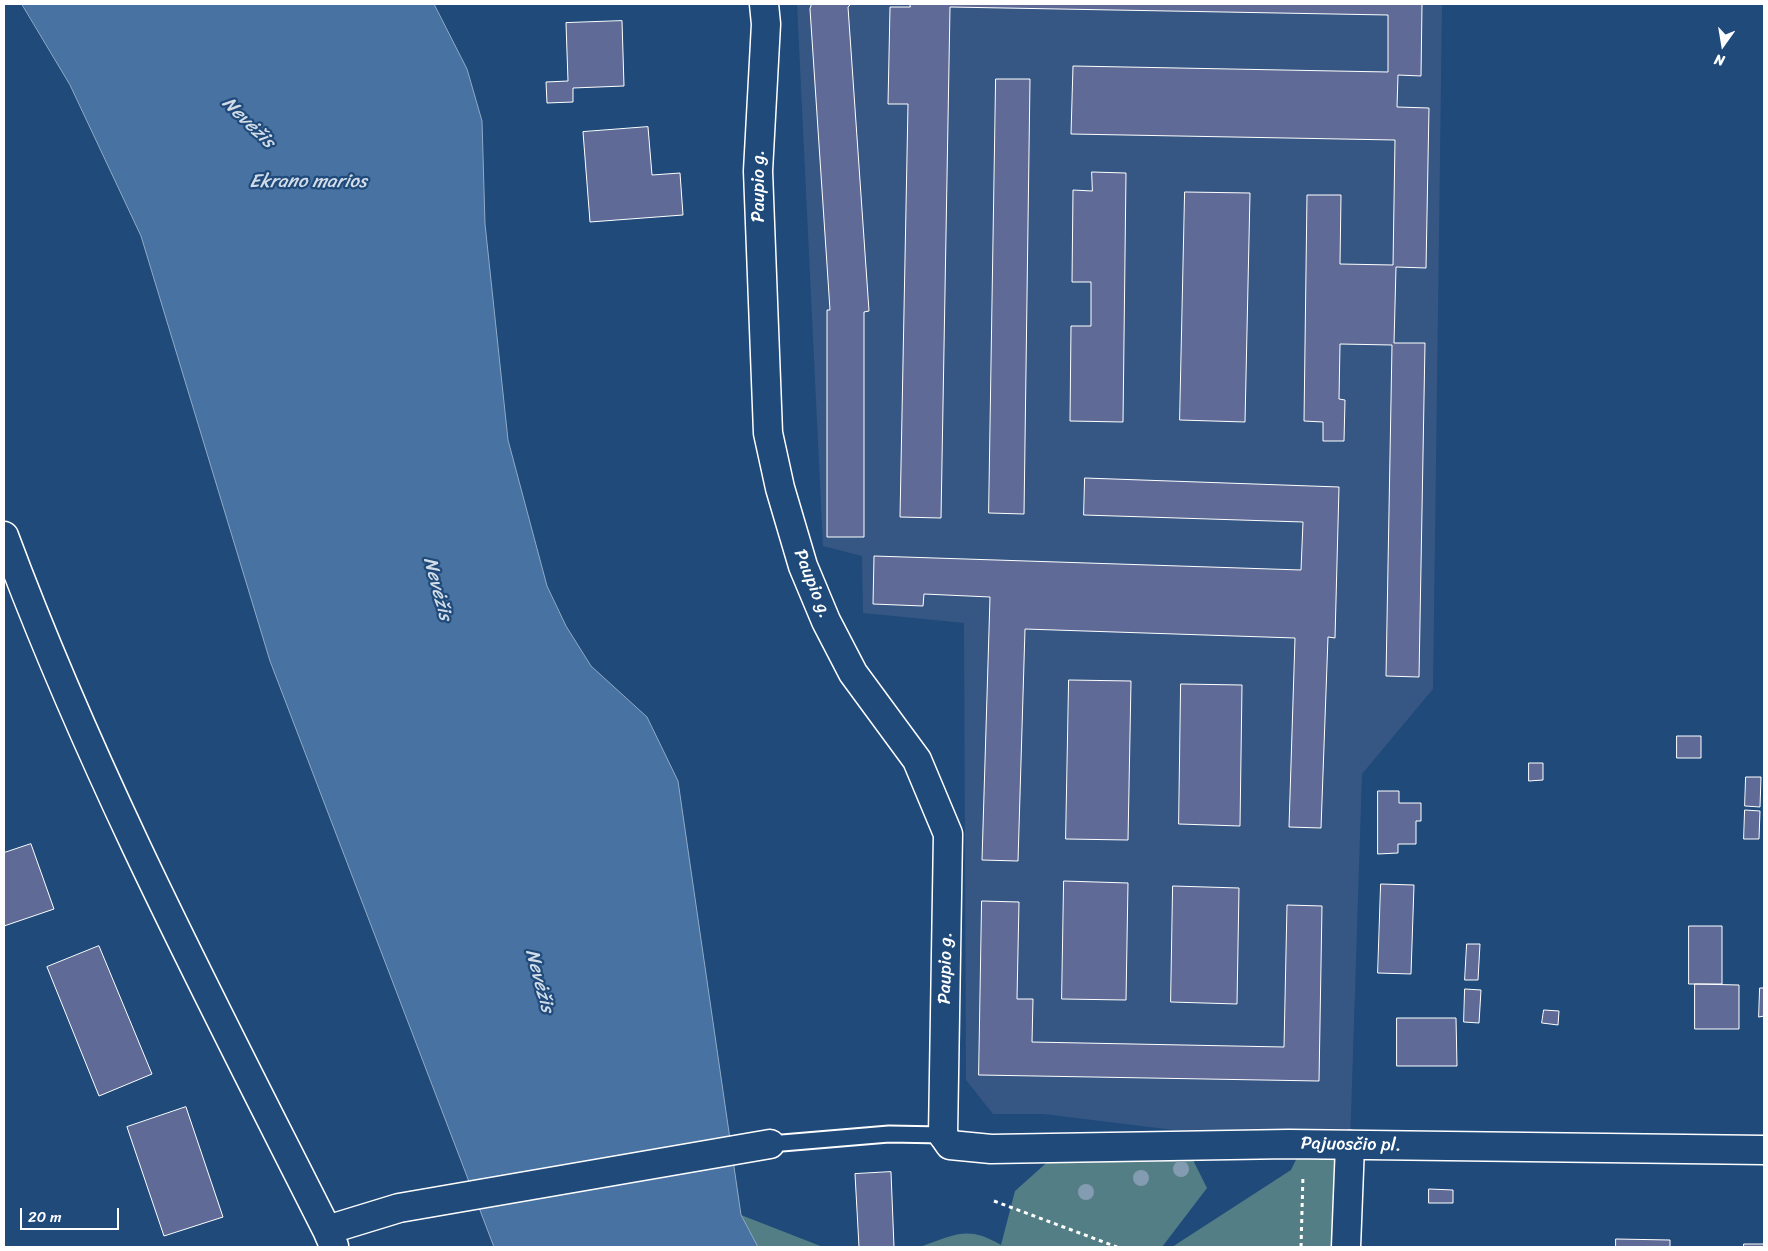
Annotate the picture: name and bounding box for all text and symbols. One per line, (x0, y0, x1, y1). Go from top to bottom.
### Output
north arrow (1698, 20, 1748, 70)
text: N (1712, 47, 1727, 73)
water label: Nevėžis (217, 92, 279, 154)
street label: Paupio g. (748, 150, 770, 222)
water label: Ekrano marios (249, 171, 367, 193)
street label: Paupio g. (788, 546, 836, 622)
water label: Nevėžis (418, 555, 456, 623)
street label: Paupio g. (935, 932, 957, 1004)
water label: Nevėžis (520, 947, 558, 1015)
street label: Pajuosčio pl. (1301, 1133, 1401, 1157)
scale bar (22, 1198, 121, 1230)
text: 20 m (28, 1204, 62, 1230)

